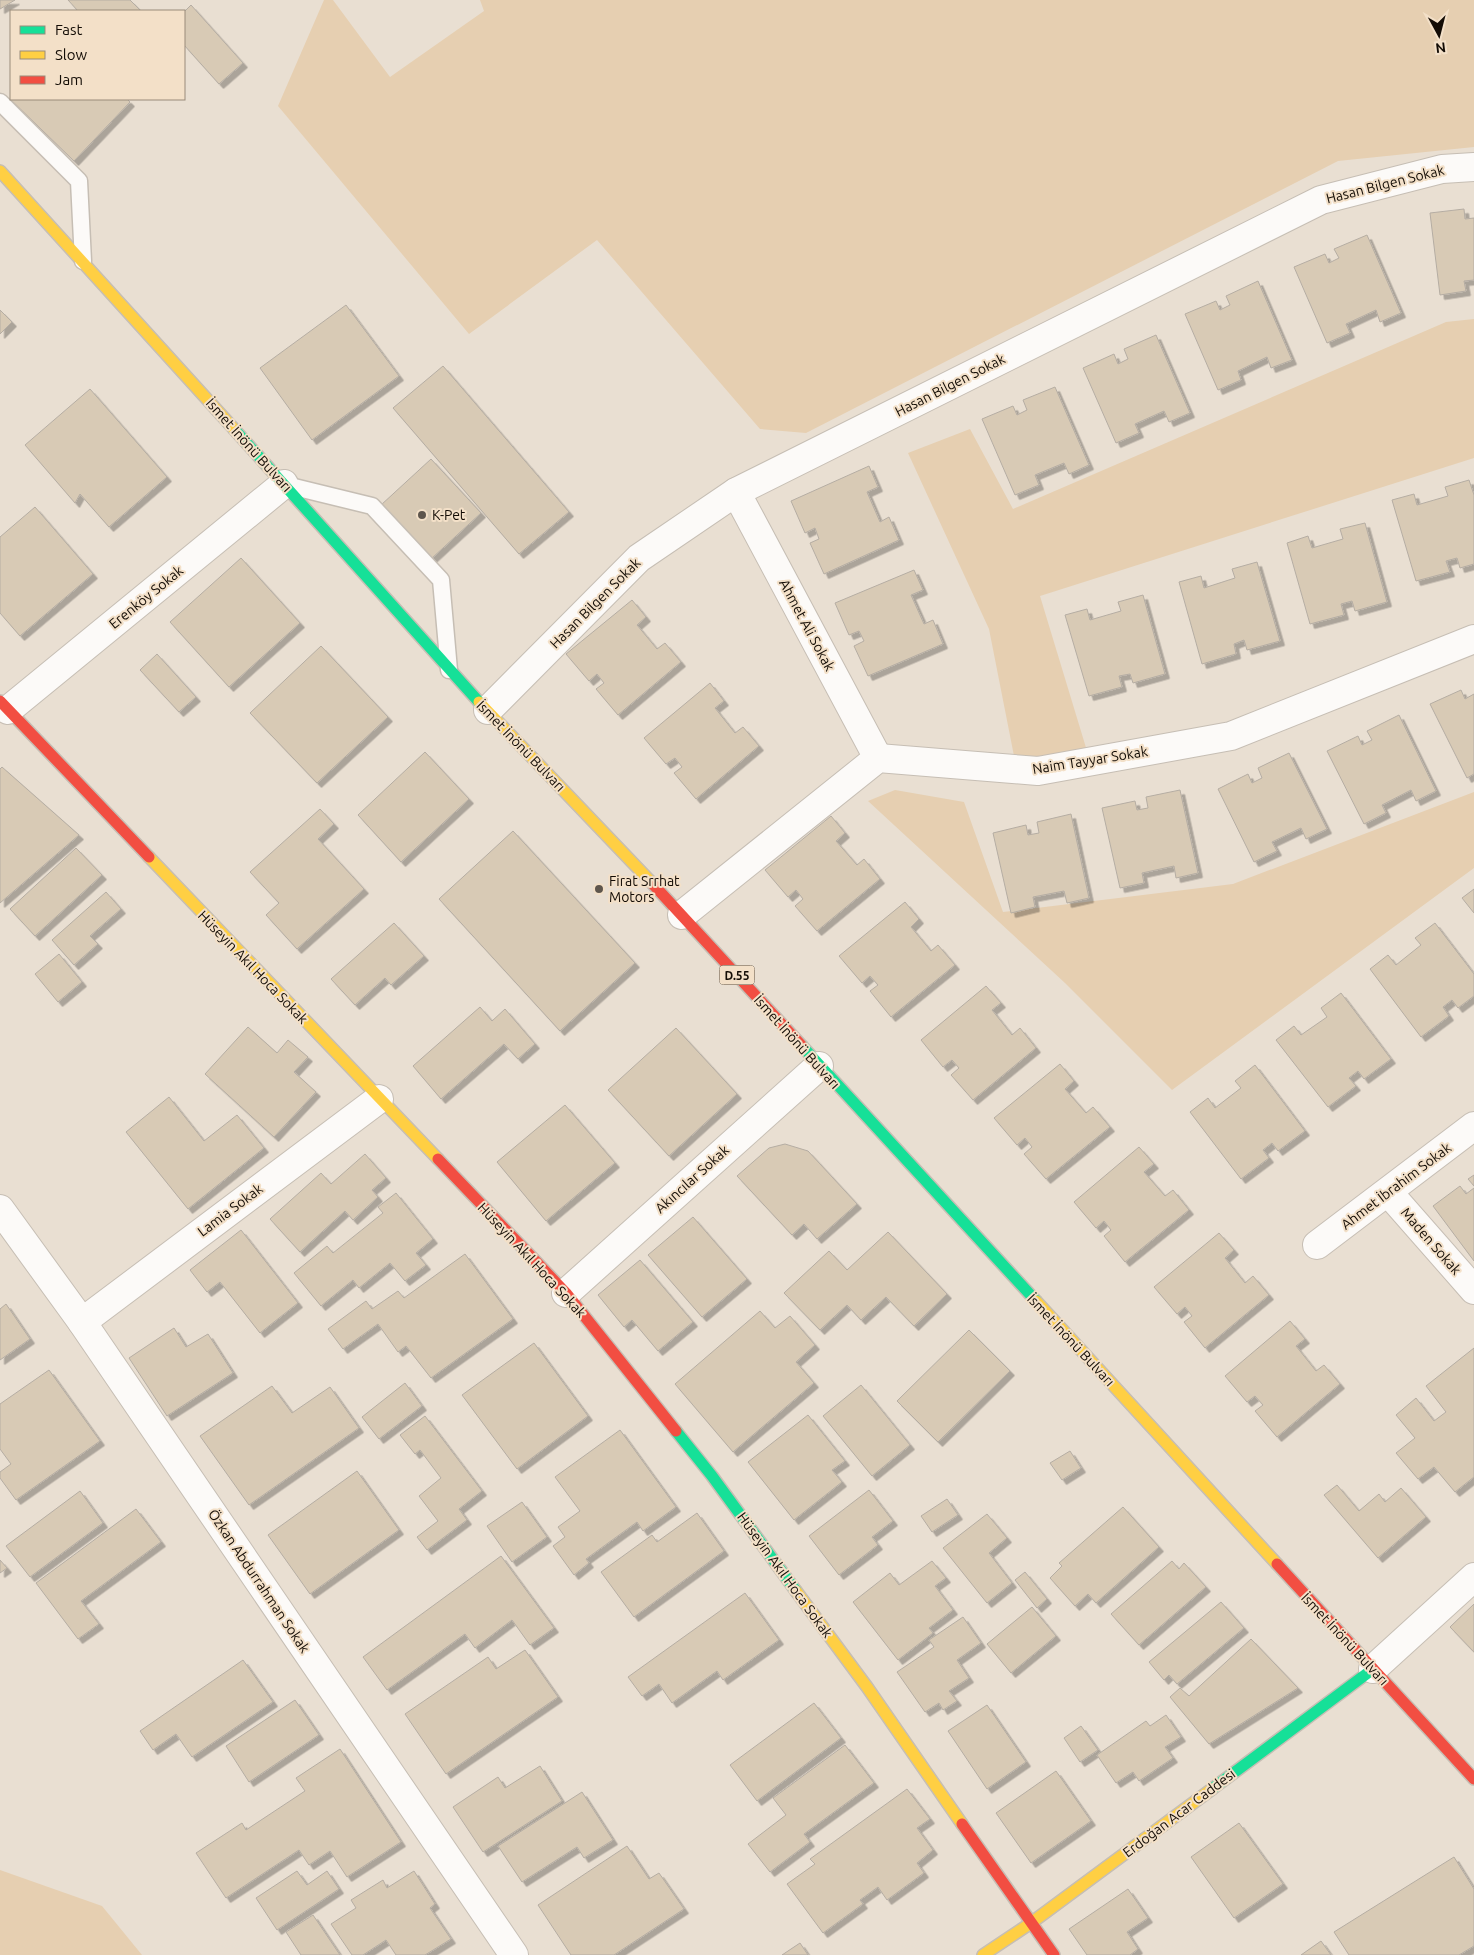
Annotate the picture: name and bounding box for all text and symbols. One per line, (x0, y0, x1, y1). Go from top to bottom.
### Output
legend (10, 10, 185, 100)
north arrow (1414, 10, 1464, 60)
text: Fast (55, 21, 83, 38)
text: N (1434, 39, 1447, 56)
text: Slow (55, 46, 88, 63)
text: Jam (55, 71, 83, 88)
street label: Hasan Bilgen Sokak (1324, 162, 1446, 206)
street label: Hasan Bilgen Sokak (892, 350, 1008, 420)
street label: İsmet İnönü Bulvarı (203, 395, 295, 495)
place label: K-Pet (432, 507, 466, 523)
marker: K-Pet (416, 509, 428, 521)
street label: Hasan Bilgen Sokak (546, 554, 644, 652)
street label: Erenköy Sokak (106, 562, 186, 632)
street label: Ahmet Ali Sokak (776, 576, 838, 674)
street label: İsmet İnönü Bulvarı (473, 697, 569, 795)
street label: Naim Tayyar Sokak (1031, 743, 1149, 777)
place label: Firat Srrhat Motors (609, 873, 680, 905)
marker: Firat Srrhat Motors (593, 883, 605, 895)
street label: Hüseyin Akıl Hoca Sokak (195, 907, 311, 1027)
road number: D.55 (720, 966, 754, 984)
street label: İsmet İnönü Bulvarı (751, 992, 843, 1092)
street label: Ahmet İbrahim Sokak (1338, 1139, 1454, 1233)
street label: Akıncılar Sokak (652, 1142, 732, 1216)
street label: Lamia Sokak (194, 1180, 266, 1240)
street label: Hüseyin Akıl Hoca Sokak (475, 1199, 589, 1321)
street label: Maden Sokak (1398, 1204, 1464, 1278)
street label: İsmet İnönü Bulvarı (1024, 1291, 1118, 1389)
street label: Özkan Abdurrahman Sokak (205, 1506, 314, 1656)
street label: Hüseyin Akıl Hoca Sokak (734, 1509, 836, 1641)
street label: İsmet İnönü Bulvarı (1298, 1590, 1392, 1688)
street label: Erdoğan Acar Caddesi (1120, 1765, 1238, 1861)

